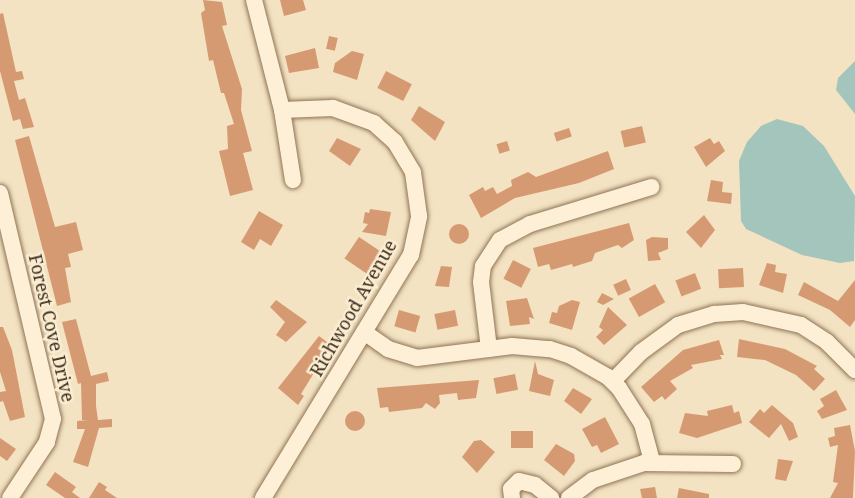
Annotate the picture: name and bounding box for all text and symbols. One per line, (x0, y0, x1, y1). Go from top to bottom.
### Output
street label: Richwood Avenue (305, 236, 401, 380)
street label: Forest Cove Drive (24, 252, 80, 404)

